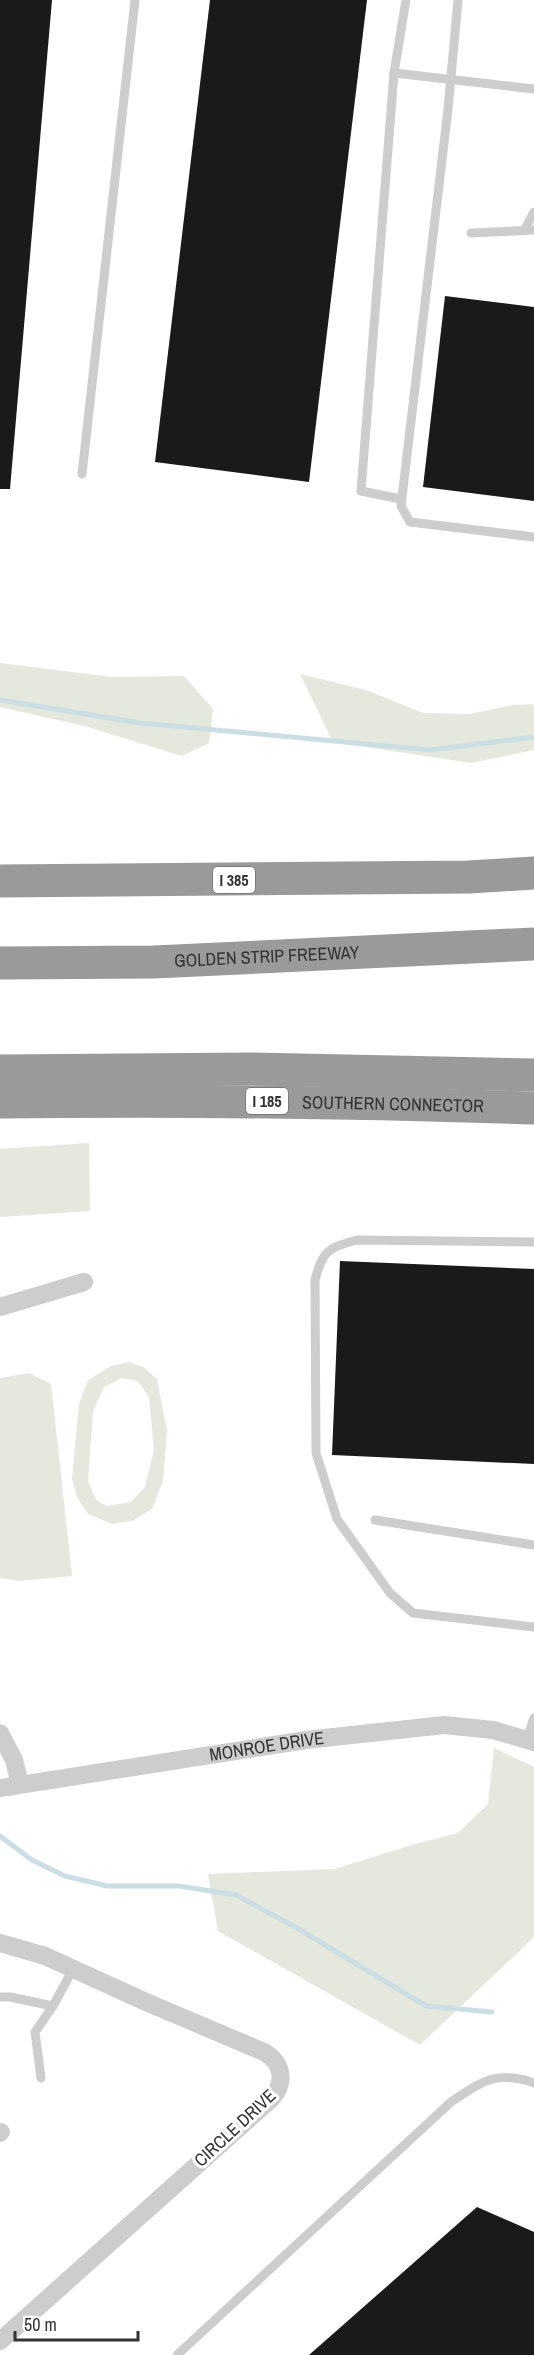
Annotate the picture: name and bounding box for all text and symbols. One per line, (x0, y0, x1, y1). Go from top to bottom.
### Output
road number: I 385 (213, 867, 255, 893)
street label: GOLDEN STRIP FREEWAY (174, 939, 360, 973)
road number: I 185 (246, 1088, 288, 1114)
street label: SOUTHERN CONNECTOR (302, 1089, 485, 1118)
street label: MONROE DRIVE (208, 1725, 325, 1767)
street label: CIRCLE DRIVE (188, 2083, 281, 2172)
scale bar (15, 2304, 138, 2342)
text: 50 m (24, 2312, 57, 2337)

